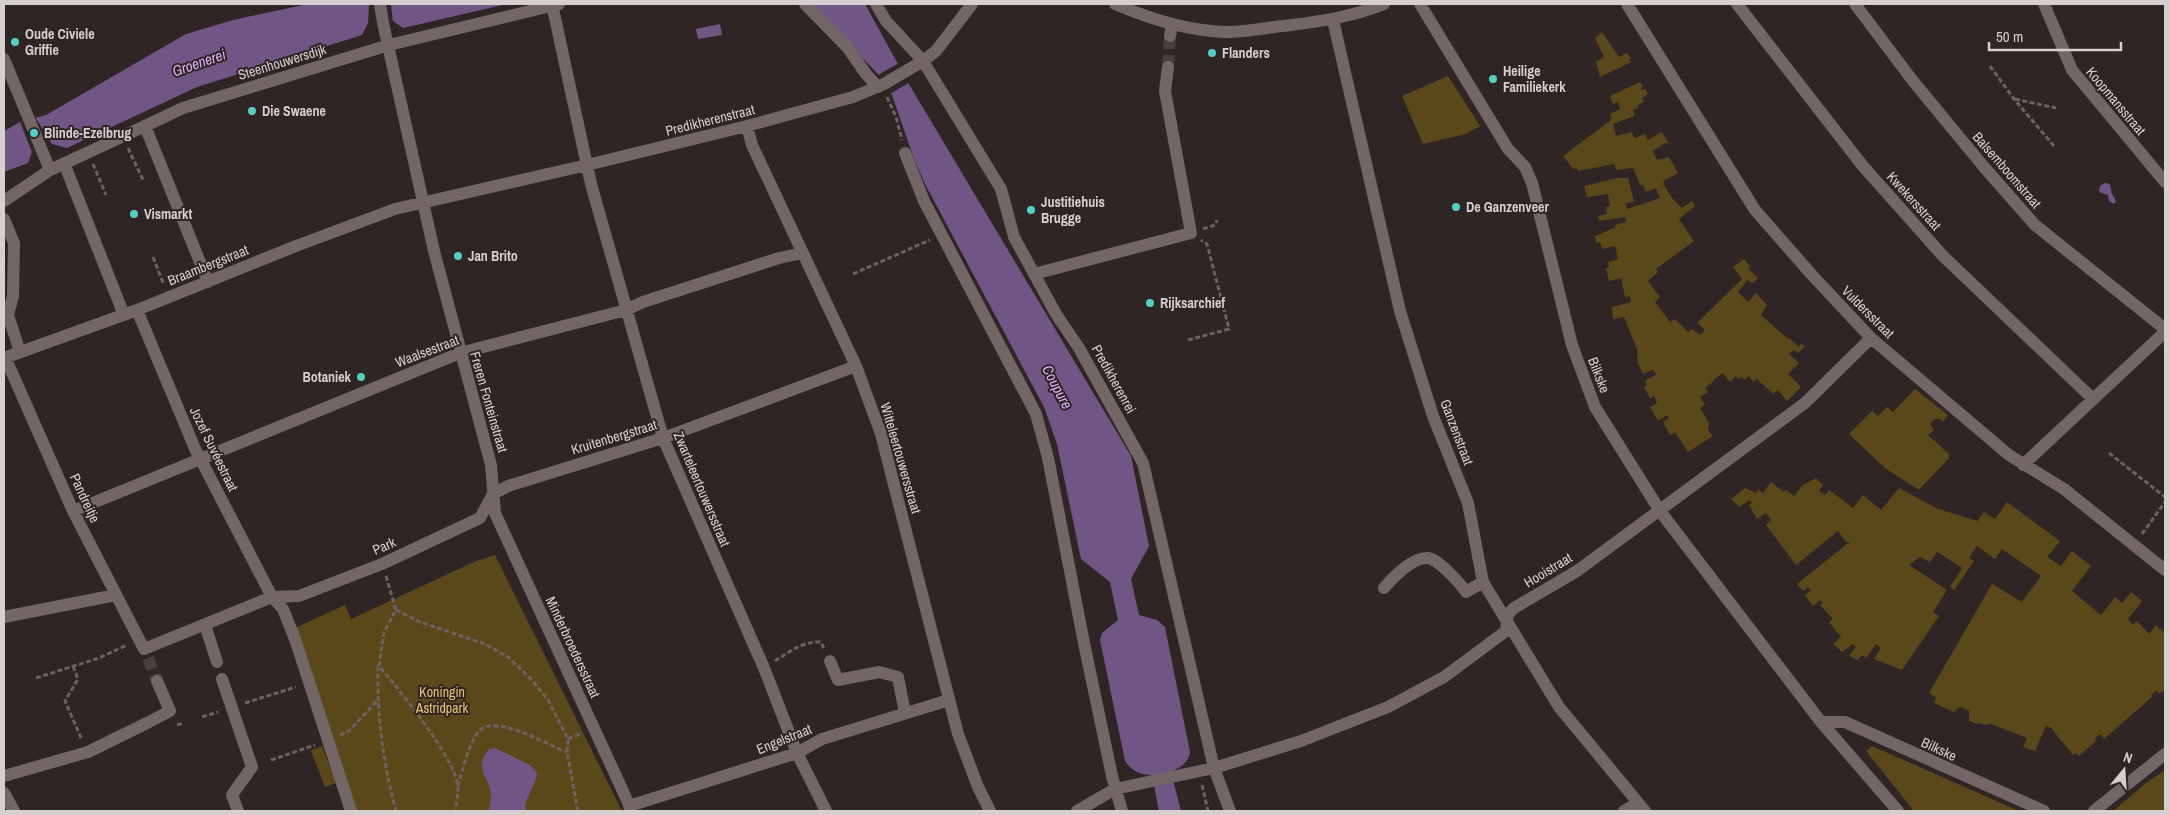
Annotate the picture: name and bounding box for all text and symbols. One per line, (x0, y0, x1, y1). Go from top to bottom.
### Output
scale bar (1989, 20, 2122, 52)
place label: Oude Civiele Griffie (25, 25, 95, 59)
text: 50 m (1996, 26, 2023, 47)
marker: Oude Civiele Griffie (9, 36, 21, 48)
street label: Steenhouwersdijk (236, 40, 329, 84)
water label: Groenerei (169, 43, 229, 81)
place label: Flanders (1222, 44, 1270, 62)
marker: Flanders (1206, 47, 1218, 59)
place label: Heilige Familiekerk (1503, 62, 1566, 96)
street label: Koopmansstraat (2082, 63, 2150, 139)
marker: Heilige Familiekerk (1487, 73, 1499, 85)
street label: Predikherenstraat (664, 100, 756, 140)
place label: Die Swaene (262, 102, 326, 120)
marker: Die Swaene (246, 105, 258, 117)
place label: Blinde-Ezelbrug (44, 124, 131, 142)
marker: Blinde-Ezelbrug (28, 127, 40, 139)
street label: Balsemboomstraat (1969, 128, 2045, 212)
street label: Kwekersstraat (1883, 168, 1945, 234)
place label: Justitiehuis Brugge (1041, 193, 1105, 227)
place label: De Ganzenveer (1466, 198, 1549, 216)
marker: De Ganzenveer (1450, 201, 1462, 213)
marker: Justitiehuis Brugge (1025, 204, 1037, 216)
place label: Vismarkt (144, 205, 192, 223)
marker: Vismarkt (128, 208, 140, 220)
street label: Braambergstraat (165, 241, 251, 289)
place label: Jan Brito (468, 247, 518, 265)
marker: Jan Brito (452, 250, 464, 262)
street label: Vuldersstraat (1838, 282, 1898, 342)
place label: Rijksarchief (1160, 294, 1225, 312)
marker: Rijksarchief (1144, 297, 1156, 309)
street label: Waalsestraat (393, 331, 461, 371)
street label: Predikherenrei (1088, 341, 1140, 417)
street label: Freren Fonteinstraat (466, 349, 512, 455)
street label: Bilkske (1584, 354, 1614, 396)
water label: Coupure (1037, 361, 1078, 413)
place label: Botaniek (303, 368, 352, 386)
marker: Botaniek (355, 371, 367, 383)
street label: Ganzenstraat (1436, 397, 1478, 467)
street label: Witteleertouwersstraat (877, 400, 925, 516)
street label: Jozef Suvéestraat (186, 404, 242, 494)
street label: Kruitenbergstraat (569, 415, 659, 459)
street label: Zwarteleertouwersstraat (670, 429, 734, 549)
street label: Pandreitje (66, 470, 104, 526)
street label: Park (370, 533, 399, 559)
street label: Hooistraat (1521, 549, 1575, 591)
street label: Minderbroedersstraat (542, 593, 604, 701)
park label: Koningin Astridpark (415, 683, 468, 717)
street label: Engelstraat (754, 720, 814, 758)
street label: Bilkske (1918, 733, 1960, 765)
north arrow (2099, 745, 2149, 795)
text: N (2121, 748, 2135, 767)

